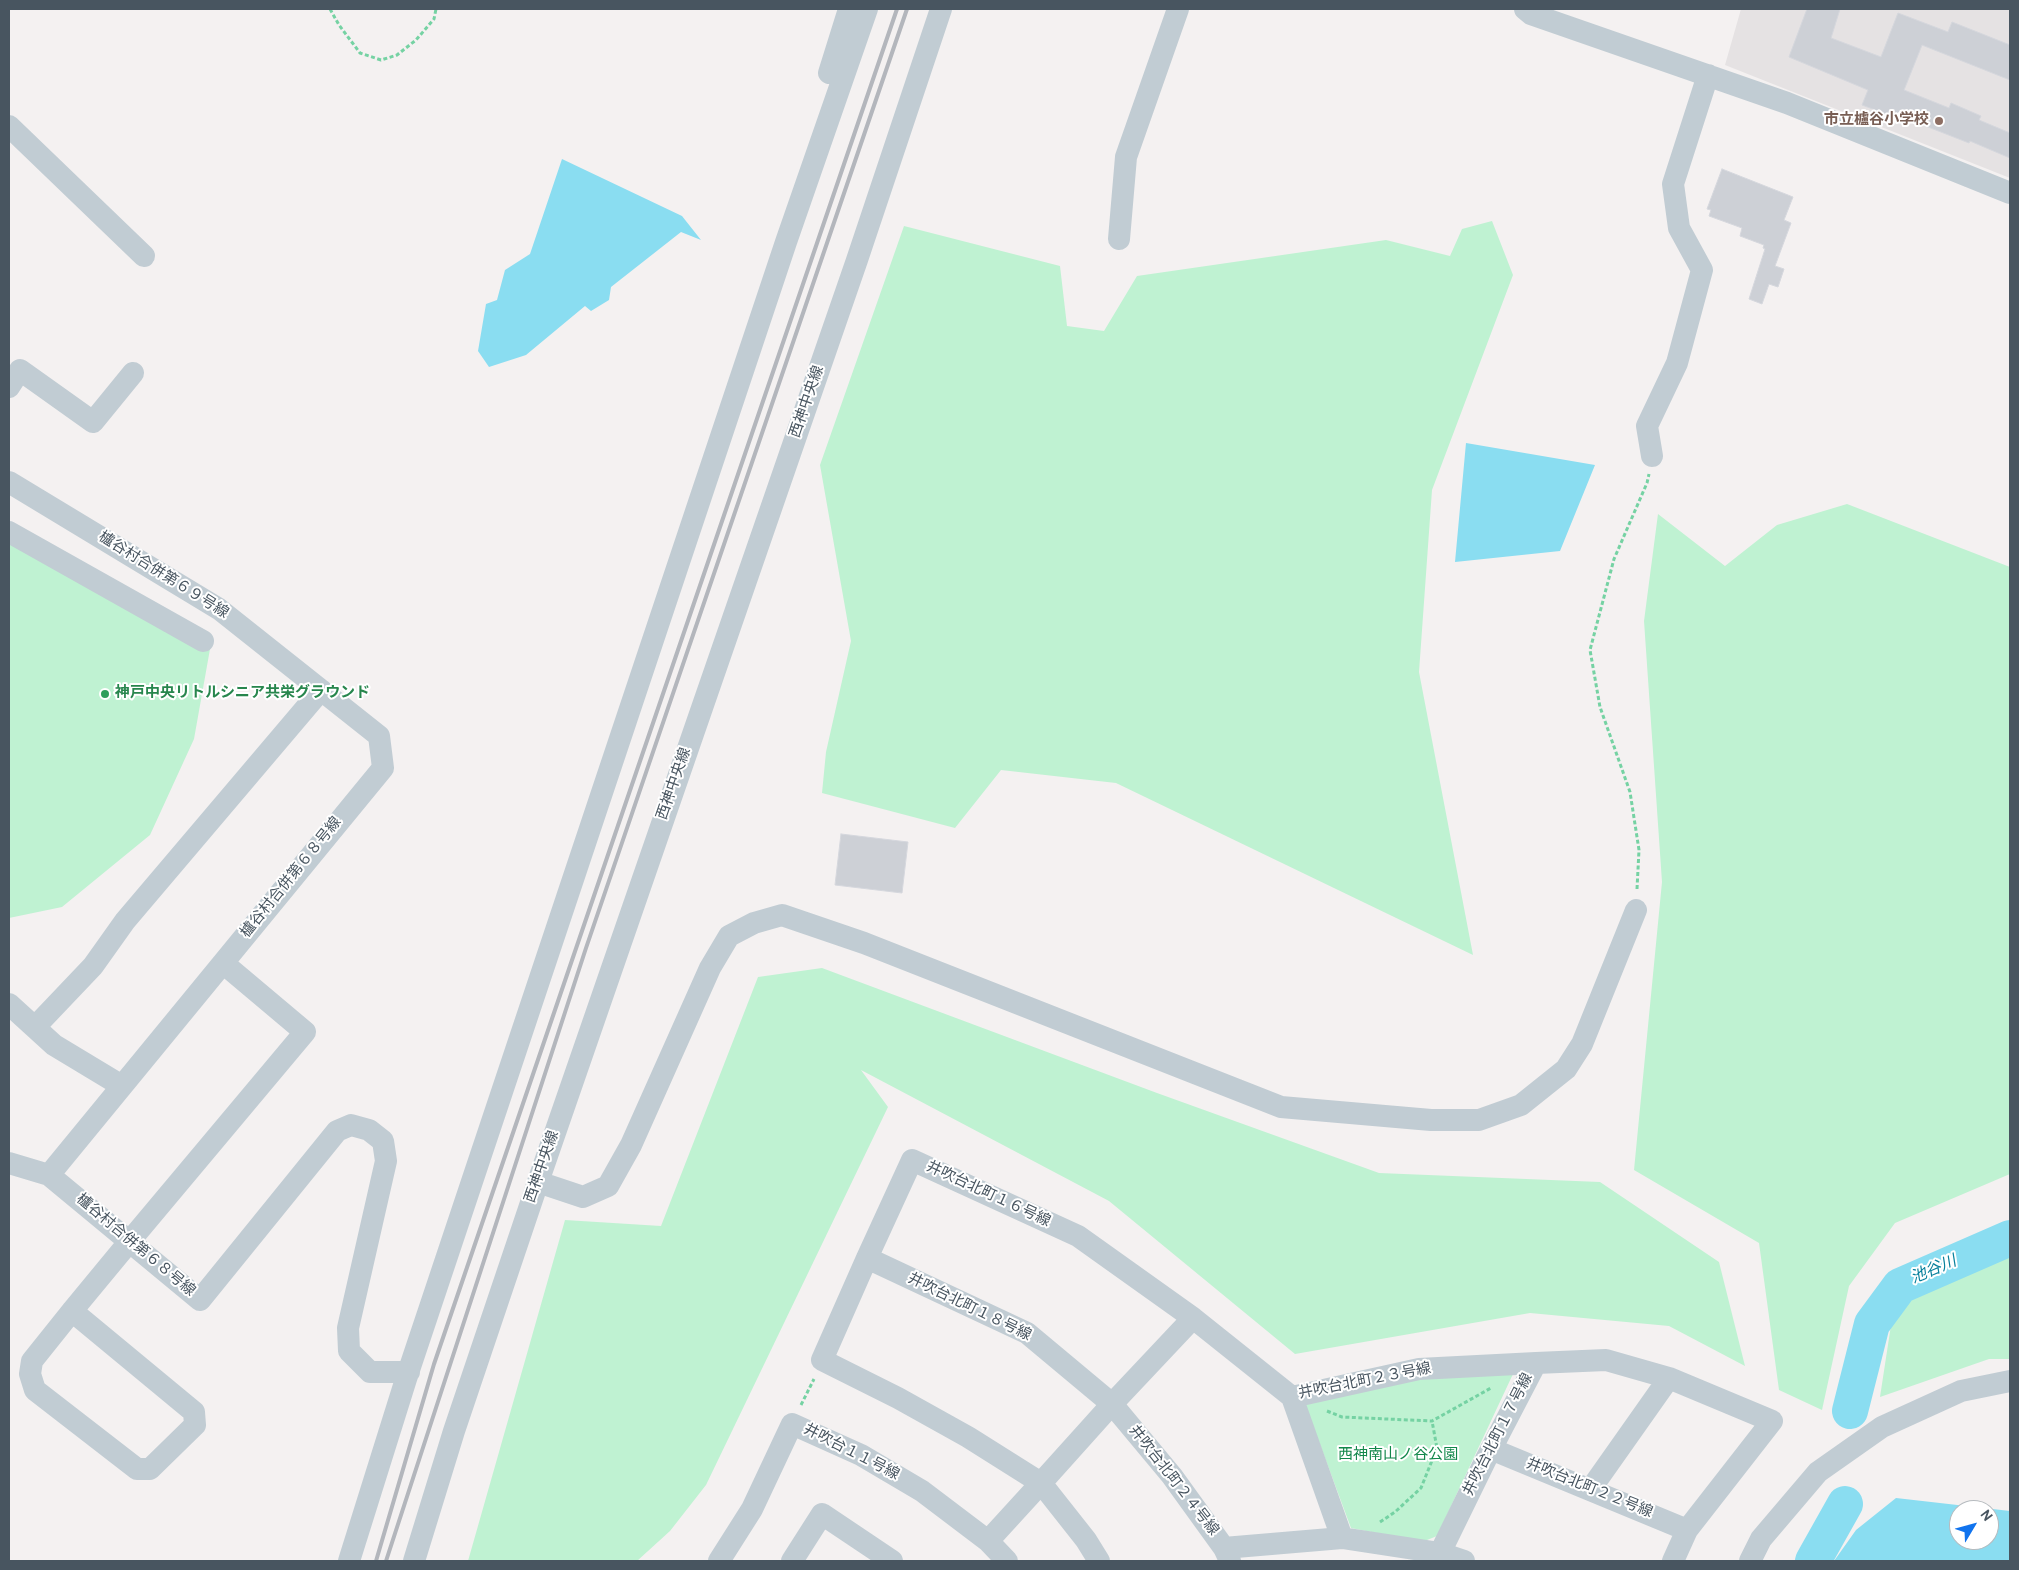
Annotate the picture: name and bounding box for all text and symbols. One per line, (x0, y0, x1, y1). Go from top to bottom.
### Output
place label: 市立櫨谷小学校 (1824, 112, 1929, 130)
marker: 市立櫨谷小学校 (1933, 115, 1945, 127)
street label: 西神中央線 (787, 364, 829, 440)
street label: 櫨谷村合併第６９号線 (95, 529, 231, 623)
place label: 神戸中央リトルシニア共栄グラウンド (115, 685, 370, 703)
marker: 神戸中央リトルシニア共栄グラウンド (99, 688, 111, 700)
street label: 西神中央線 (654, 746, 696, 822)
street label: 櫨谷村合併第６８号線 (238, 814, 346, 942)
street label: 西神中央線 (522, 1129, 564, 1205)
street label: 井吹台北町１６号線 (923, 1158, 1053, 1232)
street label: 櫨谷村合併第６８号線 (72, 1191, 198, 1301)
water label: 池谷川 (1908, 1253, 1960, 1289)
street label: 井吹台北町１８号線 (904, 1270, 1034, 1346)
street label: 井吹台北町２３号線 (1297, 1360, 1433, 1404)
street label: 井吹台北町１７号線 (1460, 1371, 1538, 1499)
street label: 井吹台１１号線 (800, 1421, 902, 1485)
street label: 井吹台北町２４号線 (1124, 1422, 1222, 1540)
park label: 西神南山ノ谷公園 (1338, 1447, 1458, 1465)
street label: 井吹台北町２２号線 (1523, 1455, 1655, 1523)
north arrow (1949, 1500, 1999, 1550)
text: N (1976, 1507, 1995, 1525)

